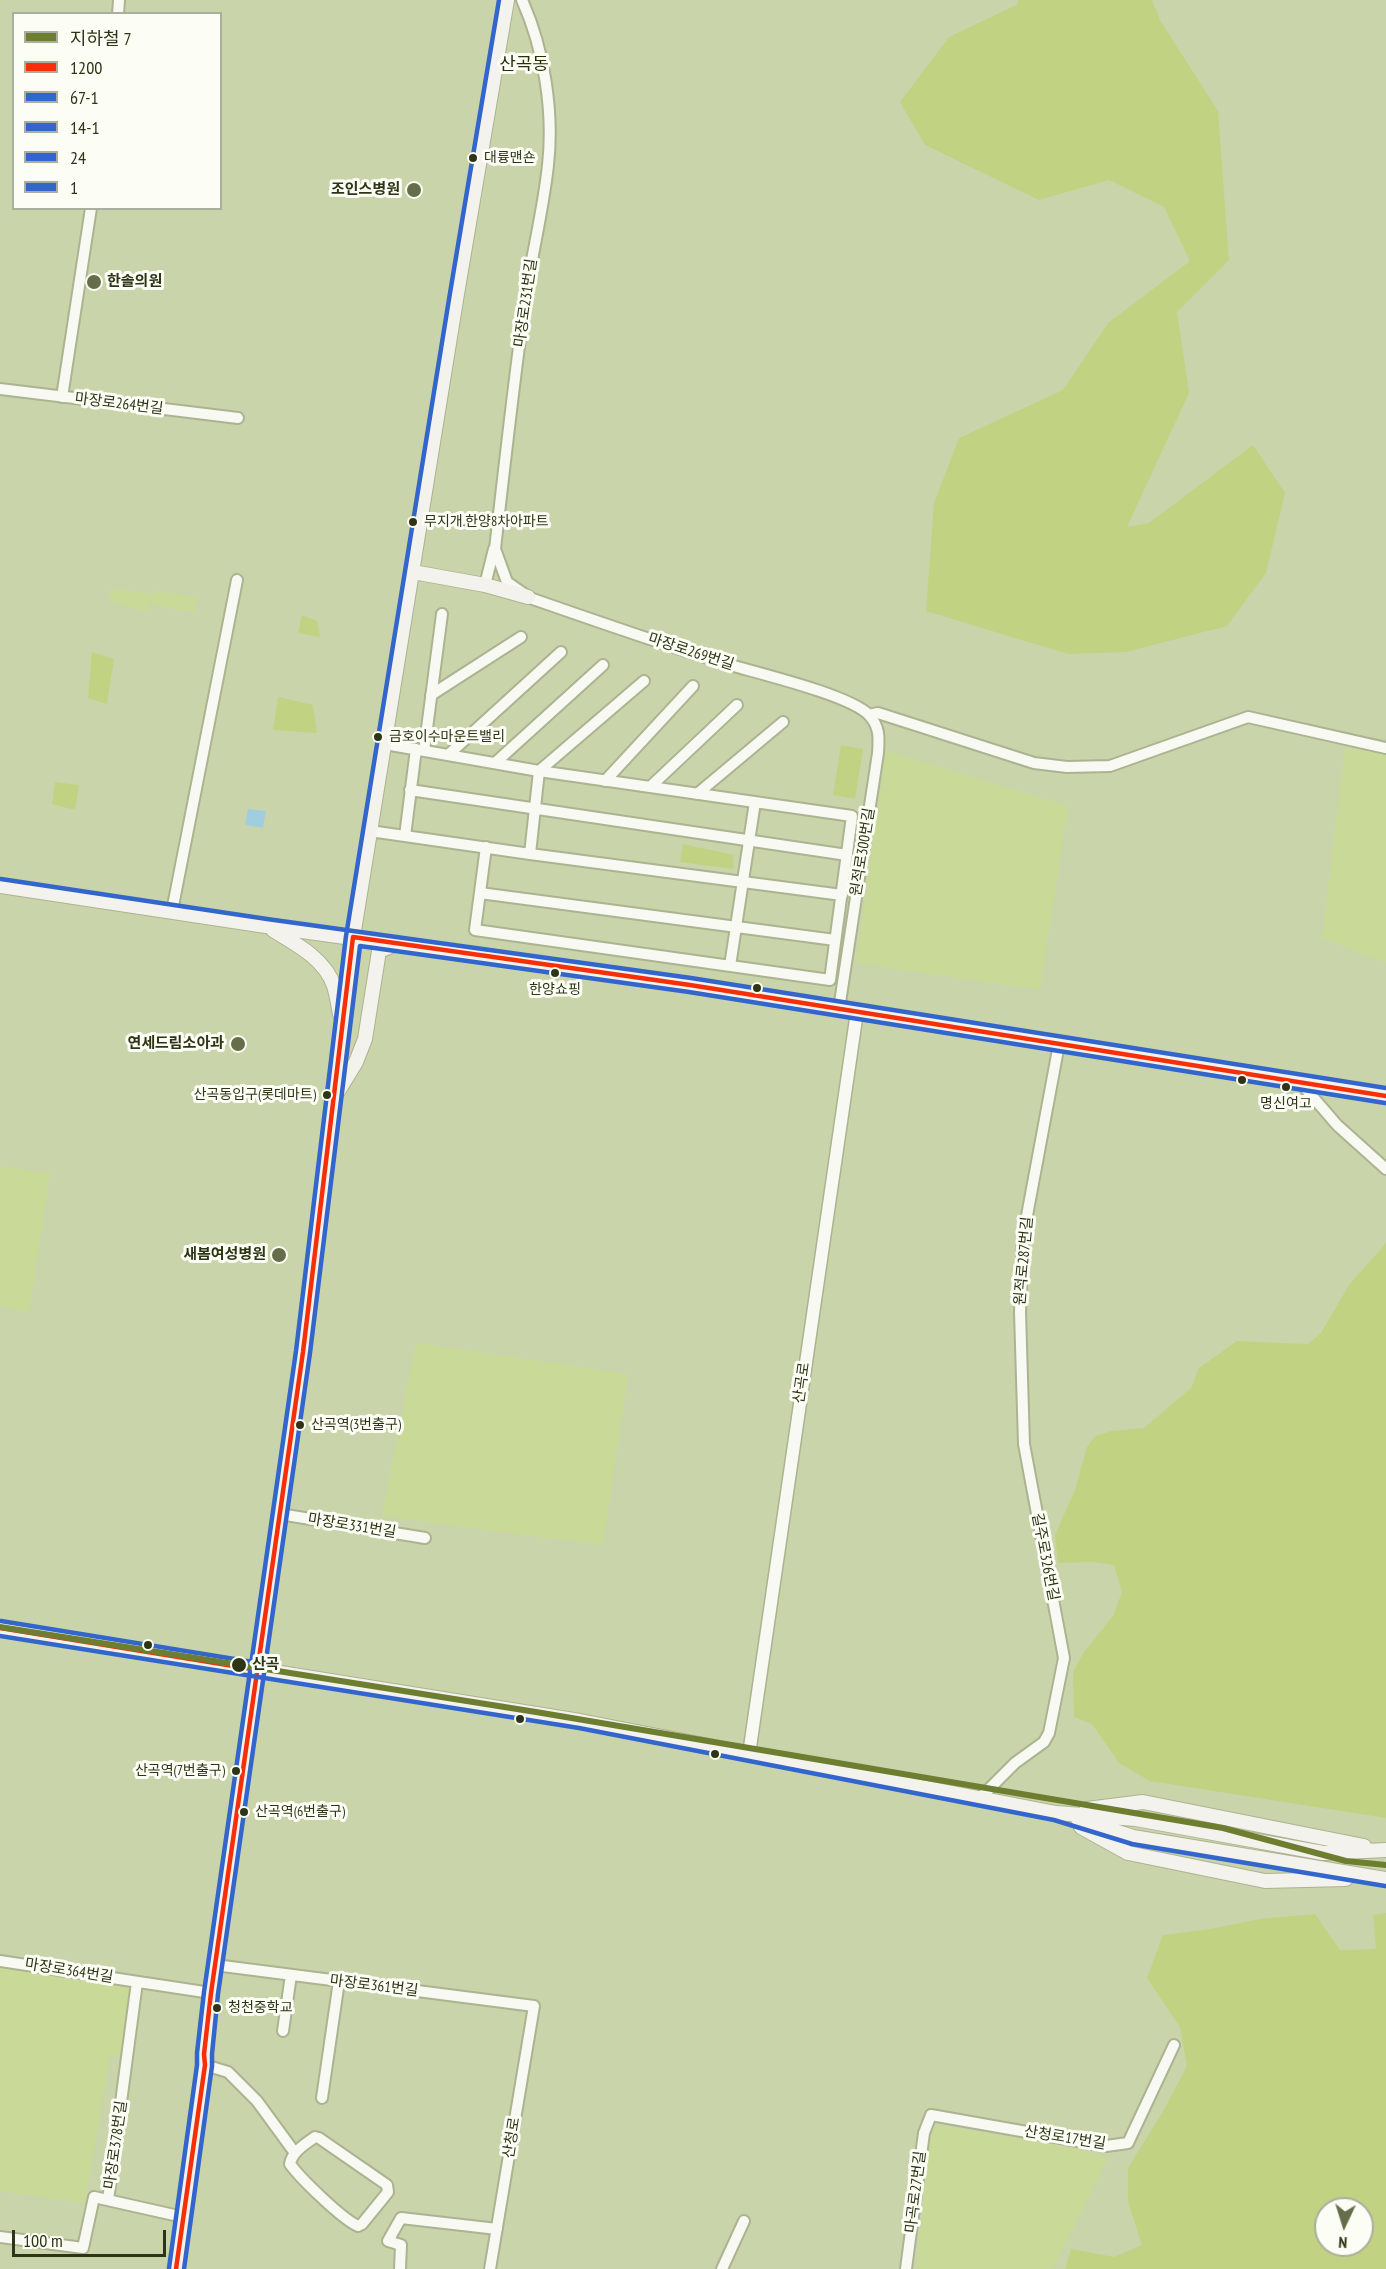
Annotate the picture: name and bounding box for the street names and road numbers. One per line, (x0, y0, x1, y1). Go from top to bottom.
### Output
street label: 마장로231번길 (511, 258, 541, 348)
street label: 마장로264번길 (74, 390, 164, 418)
street label: 마장로269번길 (646, 630, 736, 674)
street label: 원적로300번길 (847, 807, 879, 897)
street label: 원적로287번길 (1011, 1216, 1037, 1306)
street label: 산곡로 (790, 1361, 814, 1405)
street label: 마장로331번길 (307, 1510, 397, 1542)
street label: 길주로326번길 (1028, 1511, 1062, 1603)
street label: 마장로364번길 (24, 1955, 114, 1987)
street label: 마장로361번길 (329, 1972, 419, 2000)
street label: 마장로378번길 (101, 2100, 131, 2190)
street label: 산청로 (500, 2116, 524, 2160)
street label: 산청로17번길 (1023, 2123, 1107, 2153)
street label: 마곡로27번길 (902, 2150, 930, 2234)

